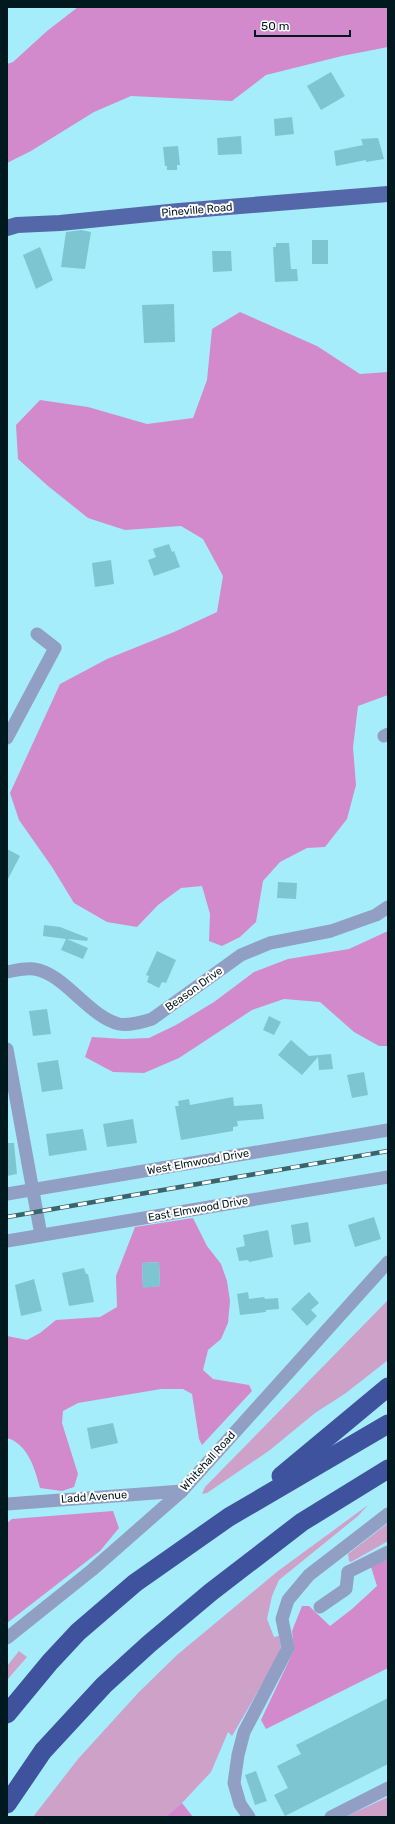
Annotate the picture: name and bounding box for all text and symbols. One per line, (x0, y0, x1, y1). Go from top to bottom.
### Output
scale bar (255, 12, 350, 38)
text: 50 m (261, 19, 289, 33)
street label: Pineville Road (161, 200, 233, 220)
street label: Beason Drive (163, 964, 225, 1014)
street label: West Elmwood Drive (146, 1147, 250, 1177)
street label: East Elmwood Drive (147, 1194, 249, 1224)
street label: Whitehall Road (178, 1429, 238, 1493)
street label: Ladd Avenue (60, 1488, 128, 1506)

